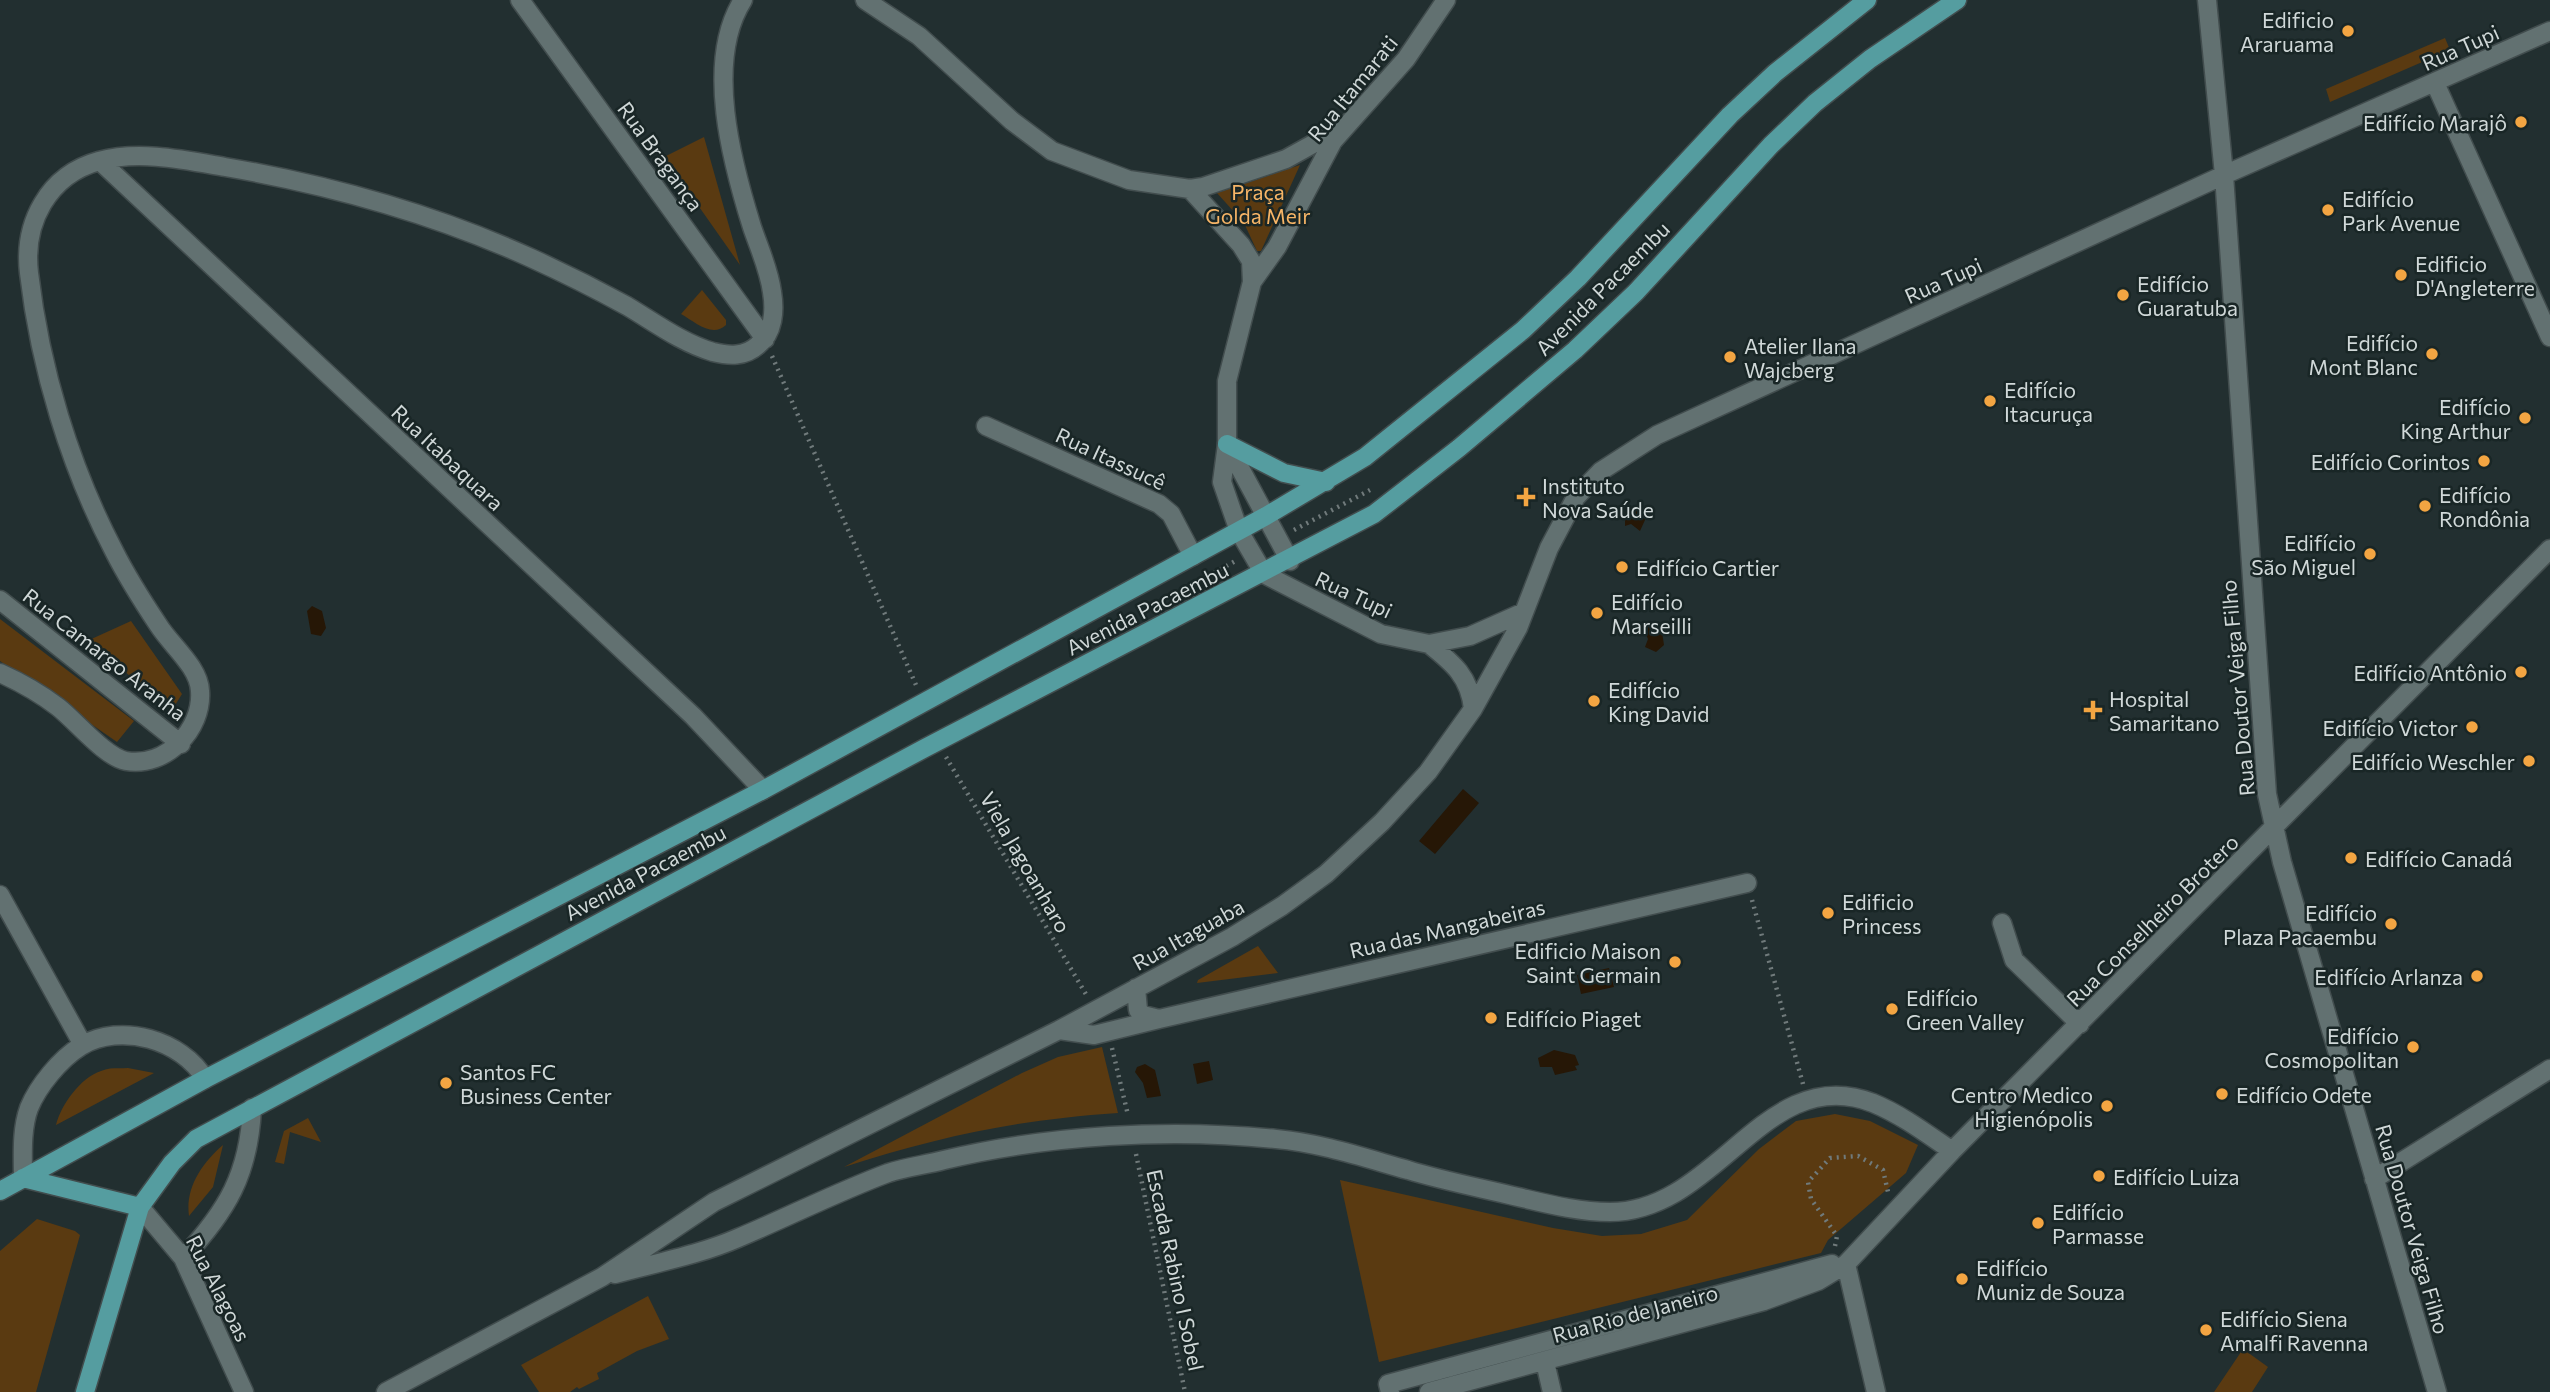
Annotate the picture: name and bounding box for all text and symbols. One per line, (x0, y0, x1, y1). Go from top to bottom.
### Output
place label: Edificio Araruama (2240, 7, 2334, 56)
street label: Rua Tupi (2417, 19, 2503, 75)
marker: Edificio Araruama (2340, 23, 2356, 39)
street label: Rua Itamarati (1302, 30, 1402, 146)
street label: Rua Bragança (613, 96, 709, 216)
place label: Edifício Marajô (2363, 110, 2507, 135)
marker: Edifício Marajô (2513, 114, 2529, 130)
park label: Praça Golda Meir (1205, 179, 1311, 228)
place label: Edifício Park Avenue (2342, 186, 2460, 235)
marker: Edifício Park Avenue (2320, 202, 2336, 218)
street label: Avenida Pacaembu (1530, 216, 1674, 360)
place label: Edificio D'Angleterre (2415, 251, 2535, 300)
street label: Rua Tupi (1900, 252, 1986, 308)
marker: Edificio D'Angleterre (2393, 267, 2409, 283)
place label: Edifício Guaratuba (2137, 271, 2238, 320)
marker: Edifício Guaratuba (2115, 287, 2131, 303)
place label: Edifício Mont Blanc (2308, 330, 2418, 379)
place label: Atelier Ilana Wajcberg (1744, 333, 1857, 382)
marker: Edifício Mont Blanc (2424, 346, 2440, 362)
marker: Atelier Ilana Wajcberg (1722, 349, 1738, 365)
place label: Edifício Itacuruça (2004, 377, 2093, 426)
marker: Edifício Itacuruça (1982, 393, 1998, 409)
place label: Edifício King Arthur (2400, 394, 2511, 443)
street label: Rua Itabaquara (387, 399, 509, 515)
marker: Edifício King Arthur (2517, 410, 2533, 426)
street label: Rua Itassucê (1052, 422, 1170, 494)
place label: Edifício Corintos (2311, 449, 2470, 474)
marker: Edifício Corintos (2476, 453, 2492, 469)
place label: Instituto Nova Saúde (1542, 473, 1654, 522)
place label: Edifício Rondônia (2439, 482, 2530, 531)
marker: Instituto Nova Saúde (1516, 487, 1536, 507)
marker: Edifício Rondônia (2417, 498, 2433, 514)
place label: Edifício São Miguel (2251, 530, 2356, 579)
marker: Edifício São Miguel (2362, 546, 2378, 562)
place label: Edifício Cartier (1636, 555, 1779, 580)
street label: Avenida Pacaembu (1062, 556, 1232, 660)
marker: Edifício Cartier (1614, 559, 1630, 575)
street label: Rua Tupi (1312, 565, 1396, 623)
street label: Rua Doutor Veiga Filho (2215, 579, 2259, 797)
street label: Rua Camargo Aranha (18, 583, 192, 725)
place label: Edifício Marseilli (1611, 589, 1692, 638)
marker: Edifício Marseilli (1589, 605, 1605, 621)
place label: Edifício Antônio (2353, 660, 2507, 685)
marker: Edifício Antônio (2513, 664, 2529, 680)
place label: Edifício King David (1608, 677, 1709, 726)
place label: Hospital Samaritano (2109, 686, 2220, 735)
marker: Edifício King David (1586, 693, 1602, 709)
marker: Hospital Samaritano (2083, 700, 2103, 720)
place label: Edifício Victor (2322, 715, 2458, 740)
marker: Edifício Victor (2464, 719, 2480, 735)
place label: Edifício Weschler (2351, 749, 2515, 774)
marker: Edifício Weschler (2521, 753, 2537, 769)
street label: Viela Jagoanharo (976, 787, 1076, 937)
street label: Avenida Pacaembu (560, 819, 730, 925)
street label: Rua Conselheiro Brotero (2061, 829, 2243, 1011)
place label: Edifício Canadá (2365, 846, 2512, 871)
marker: Edifício Canadá (2343, 850, 2359, 866)
place label: Edificio Princess (1842, 889, 1922, 938)
street label: Rua Itaguaba (1128, 893, 1248, 975)
street label: Rua das Mangabeiras (1347, 893, 1547, 963)
place label: Edifício Plaza Pacaembu (2223, 900, 2377, 949)
marker: Edificio Princess (1820, 905, 1836, 921)
marker: Edifício Plaza Pacaembu (2383, 916, 2399, 932)
place label: Edificio Maison Saint Germain (1515, 938, 1661, 987)
marker: Edificio Maison Saint Germain (1667, 954, 1683, 970)
place label: Edifício Arlanza (2314, 964, 2463, 989)
marker: Edifício Arlanza (2469, 968, 2485, 984)
place label: Edifício Green Valley (1906, 985, 2024, 1034)
marker: Edifício Green Valley (1884, 1001, 1900, 1017)
place label: Edifício Piaget (1505, 1006, 1641, 1031)
marker: Edifício Piaget (1483, 1010, 1499, 1026)
place label: Edifício Cosmopolitan (2265, 1023, 2399, 1072)
marker: Edifício Cosmopolitan (2405, 1039, 2421, 1055)
place label: Santos FC Business Center (460, 1059, 612, 1108)
marker: Santos FC Business Center (438, 1075, 454, 1091)
place label: Centro Medico Higienópolis (1951, 1082, 2093, 1131)
place label: Edifício Odete (2236, 1082, 2372, 1107)
marker: Edifício Odete (2214, 1086, 2230, 1102)
marker: Centro Medico Higienópolis (2099, 1098, 2115, 1114)
street label: Rua Doutor Veiga Filho (2371, 1121, 2455, 1337)
place label: Edifício Luiza (2113, 1164, 2240, 1189)
street label: Escada Rabino I Sobel (1142, 1167, 1210, 1373)
marker: Edifício Luiza (2091, 1168, 2107, 1184)
place label: Edifício Parmasse (2052, 1199, 2144, 1248)
marker: Edifício Parmasse (2030, 1215, 2046, 1231)
street label: Rua Alagoas (182, 1231, 256, 1345)
place label: Edifício Muniz de Souza (1976, 1255, 2125, 1304)
marker: Edifício Muniz de Souza (1954, 1271, 1970, 1287)
street label: Rua Rio de Janeiro (1550, 1279, 1720, 1347)
place label: Edifício Siena Amalfi Ravenna (2220, 1306, 2368, 1355)
marker: Edifício Siena Amalfi Ravenna (2198, 1322, 2214, 1338)

